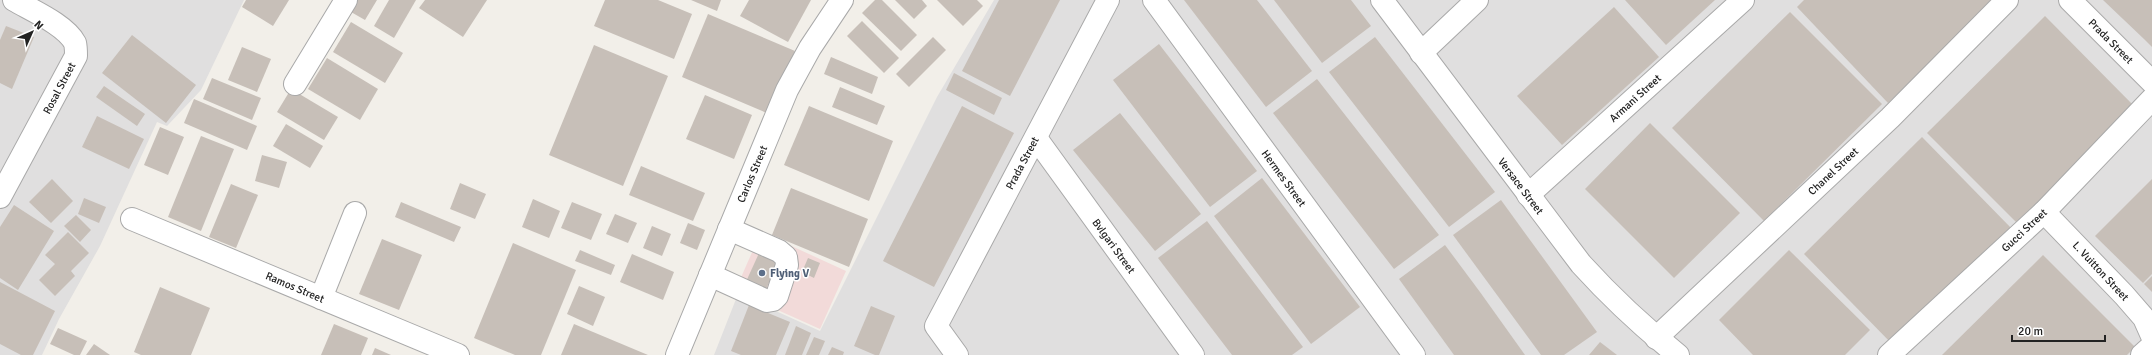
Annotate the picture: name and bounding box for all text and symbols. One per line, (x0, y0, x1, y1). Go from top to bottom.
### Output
north arrow (12, 12, 52, 52)
street label: Prada Street (2086, 16, 2136, 67)
text: N (31, 18, 46, 33)
street label: Rosal Street (40, 60, 79, 116)
street label: Armani Street (1607, 72, 1664, 125)
street label: Prada Street (1003, 134, 1042, 192)
street label: Carlos Street (735, 143, 770, 205)
street label: Chanel Street (1805, 145, 1861, 198)
street label: Hermes Street (1259, 147, 1309, 209)
street label: Versace Street (1495, 155, 1546, 217)
street label: Gucci Street (1999, 206, 2050, 255)
street label: Bvlgari Street (1089, 216, 1138, 276)
street label: L. Vuitton Street (2070, 239, 2131, 304)
place label: Flying V (770, 267, 809, 280)
marker: Flying V (757, 268, 767, 278)
street label: Ramos Street (264, 269, 326, 306)
scale bar (2012, 317, 2105, 343)
text: 20 m (2018, 324, 2043, 339)

